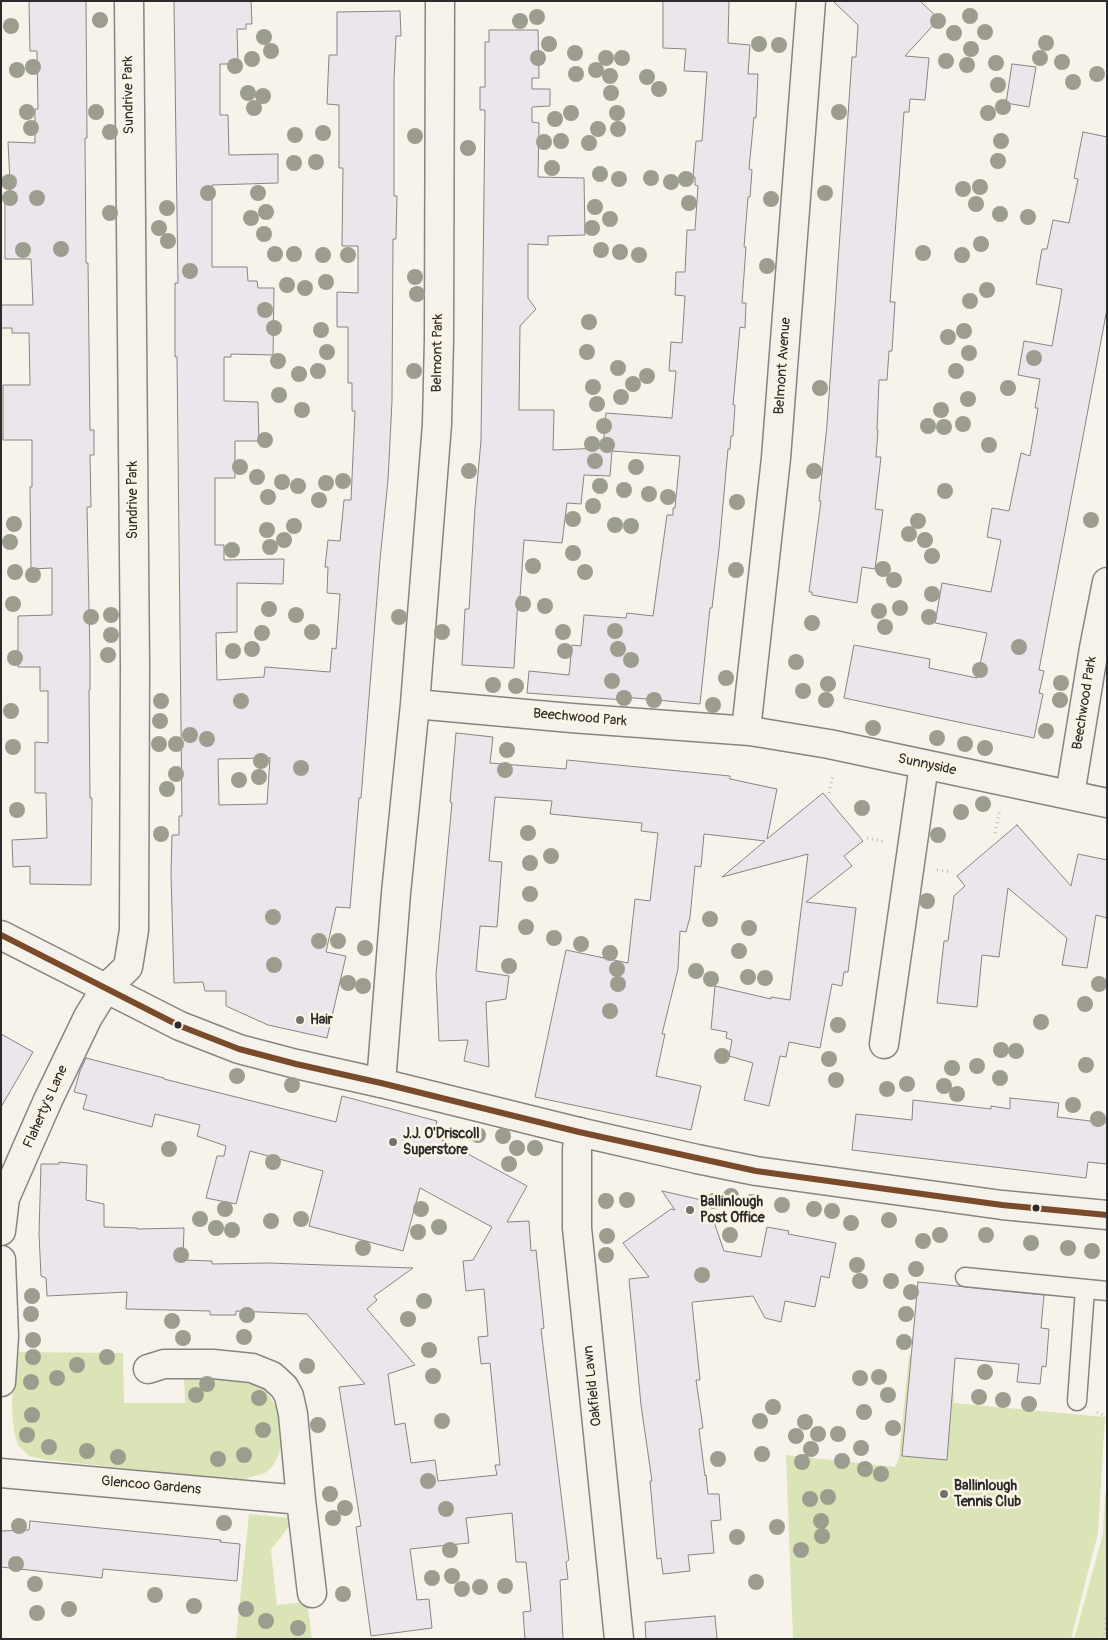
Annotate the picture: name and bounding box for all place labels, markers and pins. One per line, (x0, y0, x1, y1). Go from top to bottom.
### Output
place label: Hair (310, 1012, 333, 1028)
marker: Hair (294, 1014, 306, 1026)
unlabelled marker (173, 1020, 183, 1030)
place label: J.J. O'Driscoll Superstore (403, 1126, 480, 1158)
marker: J.J. O'Driscoll Superstore (387, 1136, 399, 1148)
place label: Ballinlough Post Office (700, 1194, 765, 1226)
unlabelled marker (1031, 1203, 1041, 1213)
marker: Ballinlough Post Office (684, 1204, 696, 1216)
place label: Ballinlough Tennis Club (954, 1478, 1021, 1510)
marker: Ballinlough Tennis Club (938, 1488, 950, 1500)

